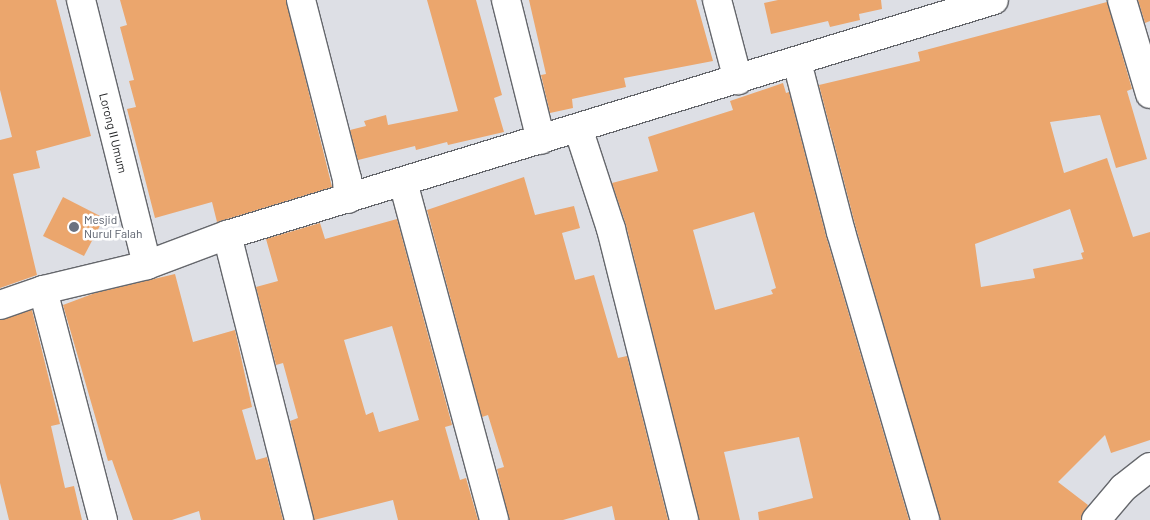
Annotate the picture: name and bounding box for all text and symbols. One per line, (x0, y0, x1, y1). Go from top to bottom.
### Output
street label: Lorong II Umum (96, 91, 130, 175)
place label: Mesjid Nurul Falah (84, 213, 142, 241)
marker: Mesjid Nurul Falah (68, 221, 80, 233)

